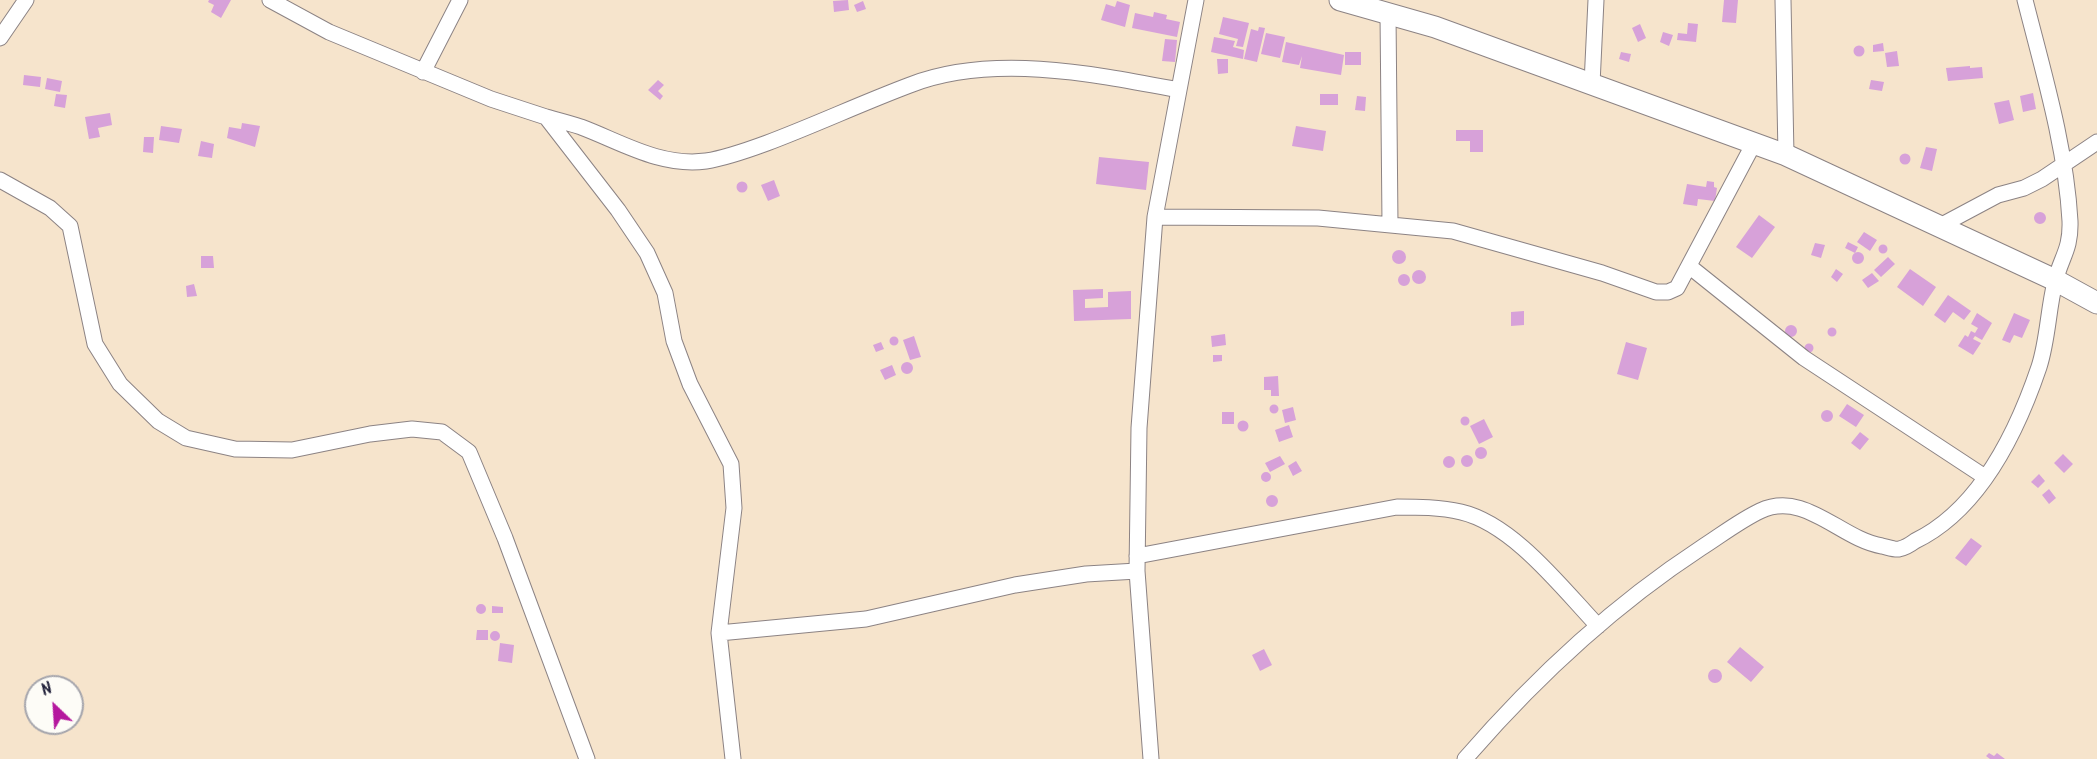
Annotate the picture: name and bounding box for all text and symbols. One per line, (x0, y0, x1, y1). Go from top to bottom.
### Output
north arrow (24, 675, 84, 735)
text: N (37, 677, 57, 704)

